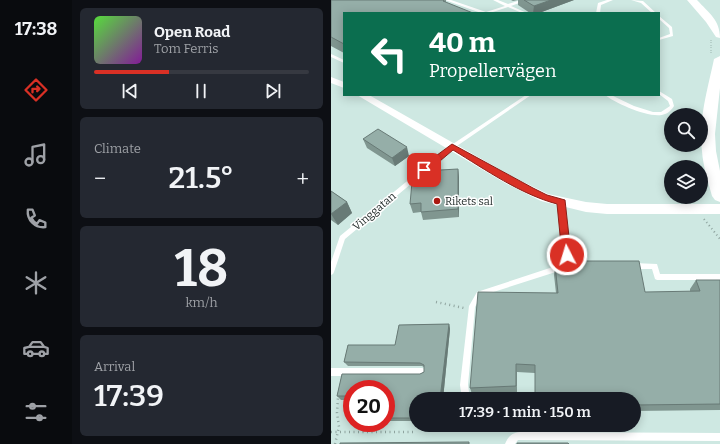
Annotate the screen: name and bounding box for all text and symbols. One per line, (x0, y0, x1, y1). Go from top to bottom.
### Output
text: 17:38 (15, 18, 57, 40)
text: Open Road (154, 23, 230, 41)
text: 40 m (429, 26, 496, 59)
icon: left (363, 28, 415, 80)
text: Tom Ferris (154, 41, 218, 56)
text: Propellervägen (429, 60, 556, 82)
icon: directions (22, 76, 50, 104)
icon: previous (119, 80, 141, 102)
icon: pause (190, 80, 212, 102)
icon: next (262, 80, 284, 102)
map controls (664, 108, 708, 204)
button: search (664, 108, 708, 152)
icon: music (22, 141, 50, 169)
text: Climate (94, 141, 141, 156)
pin (407, 153, 441, 187)
icon: arrive (413, 159, 435, 181)
text: 21.5° (169, 160, 234, 196)
button: layers (664, 160, 708, 204)
text: − (94, 165, 106, 192)
text: + (296, 165, 309, 192)
street label: Vinggatan (350, 190, 399, 233)
place label: Rikets sal (445, 195, 493, 208)
marker: Rikets sal (432, 196, 442, 206)
icon: phone (22, 205, 50, 233)
position arrow (546, 234, 588, 276)
text: 18 (175, 237, 228, 300)
icon: climate (22, 269, 50, 297)
text: km/h (185, 295, 218, 310)
icon: car (22, 334, 50, 362)
text: Arrival (94, 359, 135, 374)
text: 17:39 (94, 378, 164, 414)
speed limit sign: 20 (343, 380, 395, 432)
icon: filters (22, 398, 50, 426)
text: 17:39 · 1 min · 150 m (459, 403, 591, 421)

